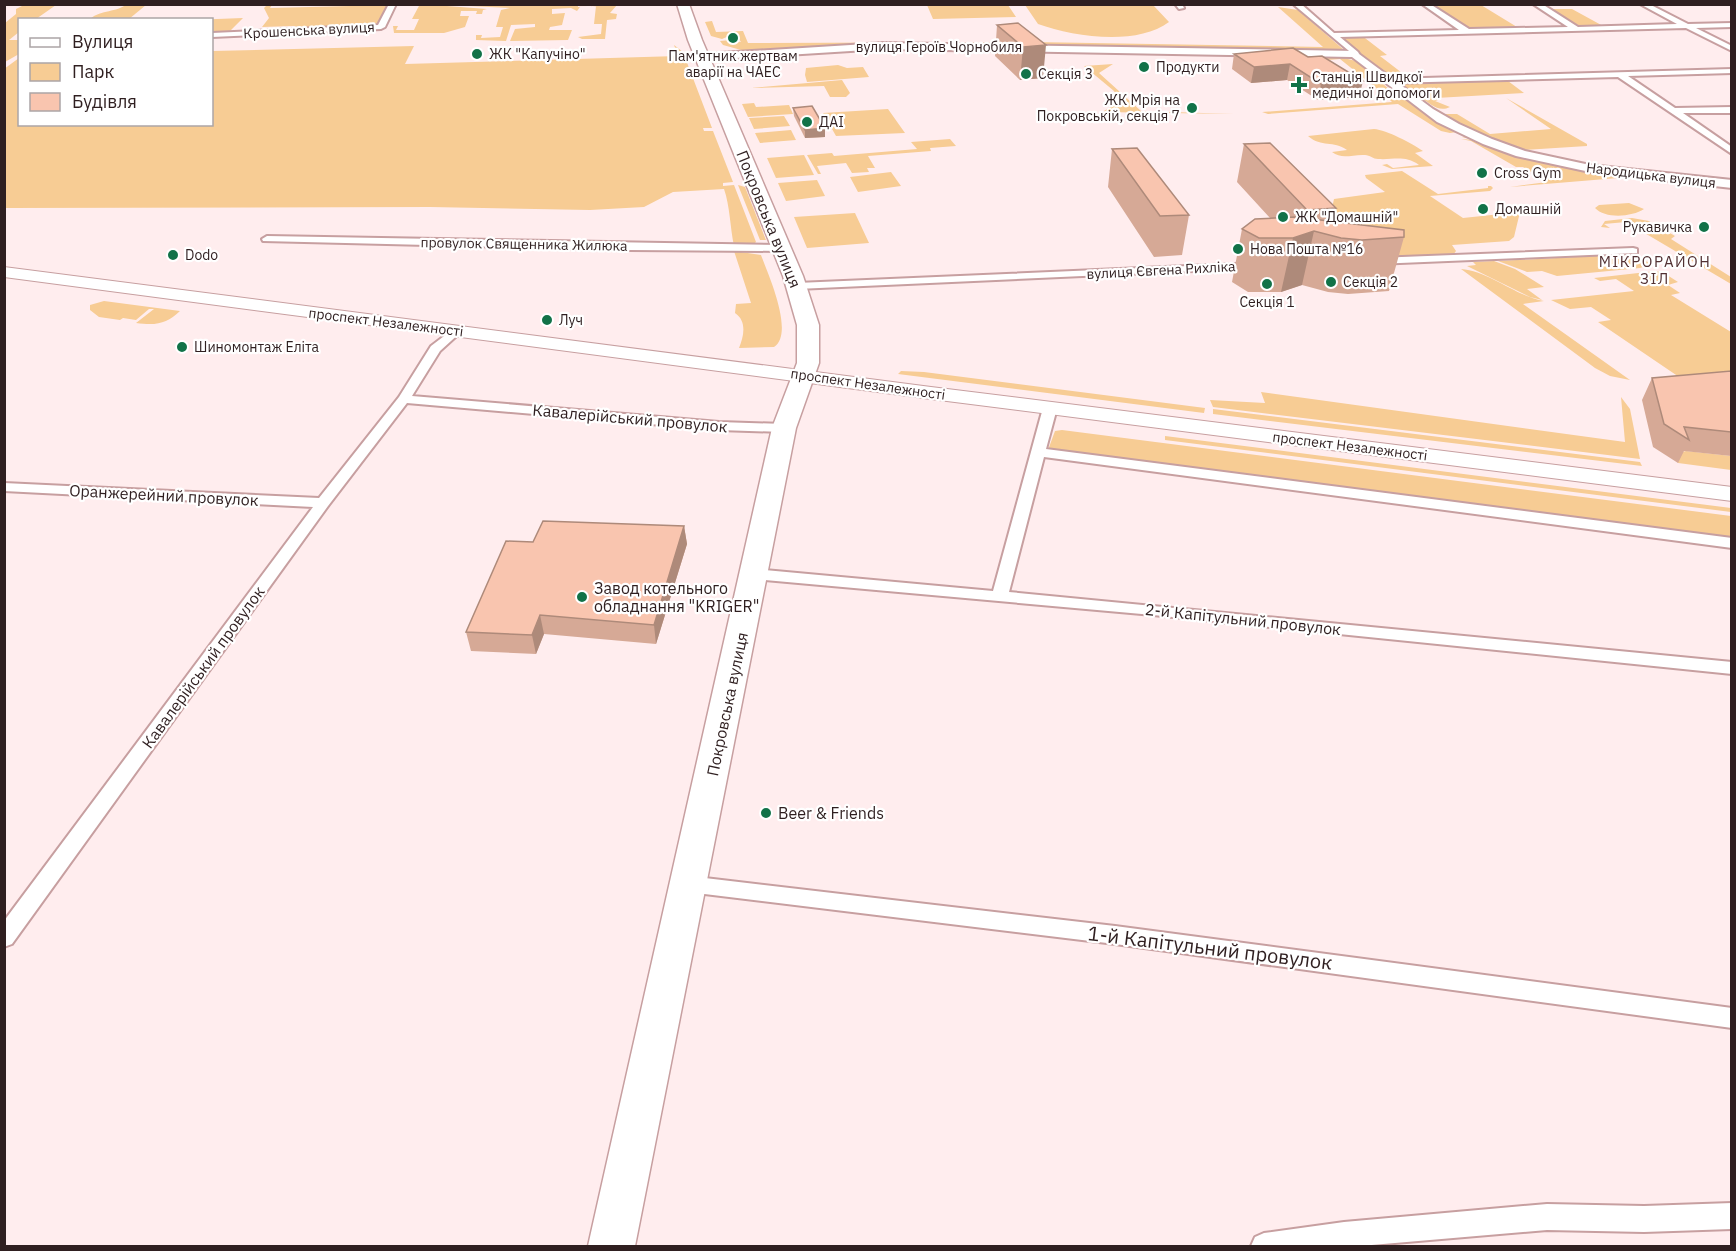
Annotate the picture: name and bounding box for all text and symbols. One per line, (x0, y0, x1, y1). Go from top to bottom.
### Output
legend (18, 18, 213, 126)
street label: Крошенська вулиця (243, 18, 375, 42)
text: Вулиця (72, 30, 133, 53)
marker: Пам'ятник жертвам аварії на ЧАЕС (726, 31, 740, 45)
street label: вулиця Героїв Чорнобиля (856, 38, 1022, 56)
place label: ЖК "Капучіно" (489, 45, 586, 63)
marker: ЖК "Капучіно" (470, 47, 484, 61)
place label: Пам'ятник жертвам аварії на ЧАЕС (668, 47, 798, 81)
place label: Продукти (1156, 58, 1219, 76)
text: Парк (72, 60, 115, 83)
marker: Продукти (1137, 60, 1151, 74)
place label: Секція 3 (1038, 65, 1093, 83)
marker: Секція 3 (1019, 67, 1033, 81)
place label: Станція Швидкої медичної допомоги (1312, 68, 1440, 102)
marker: Станція Швидкої медичної допомоги (1290, 76, 1308, 94)
text: Будівля (72, 90, 137, 113)
place label: ЖК Мрія на Покровській, секція 7 (1037, 91, 1181, 125)
marker: ЖК Мрія на Покровській, секція 7 (1185, 101, 1199, 115)
place label: ДАІ (819, 113, 844, 131)
marker: ДАІ (800, 115, 814, 129)
street label: Покровська вулиця (732, 147, 806, 291)
street label: Народицька вулиця (1585, 158, 1717, 192)
place label: Cross Gym (1494, 164, 1561, 182)
marker: Cross Gym (1475, 166, 1489, 180)
place label: Домашній (1495, 200, 1561, 218)
marker: Домашній (1476, 202, 1490, 216)
place label: ЖК "Домашній" (1295, 208, 1398, 226)
marker: ЖК "Домашній" (1276, 210, 1290, 224)
place label: Рукавичка (1623, 218, 1693, 236)
marker: Рукавичка (1697, 220, 1711, 234)
street label: провулок Священника Жилюка (420, 233, 628, 255)
place label: Нова Пошта №16 (1250, 240, 1363, 258)
marker: Нова Пошта №16 (1231, 242, 1245, 256)
place label: Dodo (185, 246, 218, 264)
marker: Dodo (166, 248, 180, 262)
district label: МІКРОРАЙОН ЗІЛ (1599, 252, 1711, 288)
street label: вулиця Євгена Рихліка (1086, 257, 1237, 283)
place label: Секція 2 (1343, 273, 1398, 291)
marker: Секція 2 (1324, 275, 1338, 289)
marker: Секція 1 (1260, 277, 1274, 291)
place label: Секція 1 (1239, 293, 1295, 311)
street label: проспект Незалежності (308, 304, 464, 340)
place label: Луч (559, 311, 583, 329)
marker: Луч (540, 313, 554, 327)
place label: Шиномонтаж Еліта (194, 338, 319, 356)
marker: Шиномонтаж Еліта (175, 340, 189, 354)
street label: проспект Незалежності (790, 364, 946, 404)
street label: Кавалерійський провулок (532, 400, 729, 437)
street label: проспект Незалежності (1272, 428, 1428, 464)
street label: Оранжерейний провулок (69, 480, 259, 510)
place label: Завод котельного обладнання "KRIGER" (594, 578, 760, 616)
street label: Кавалерійський провулок (137, 582, 269, 752)
marker: Завод котельного обладнання "KRIGER" (575, 590, 589, 604)
street label: 2-й Капітульний провулок (1144, 599, 1342, 639)
street label: Покровська вулиця (702, 630, 752, 778)
place label: Beer & Friends (778, 803, 884, 823)
marker: Beer & Friends (759, 806, 773, 820)
street label: 1-й Капітульний провулок (1086, 919, 1334, 976)

